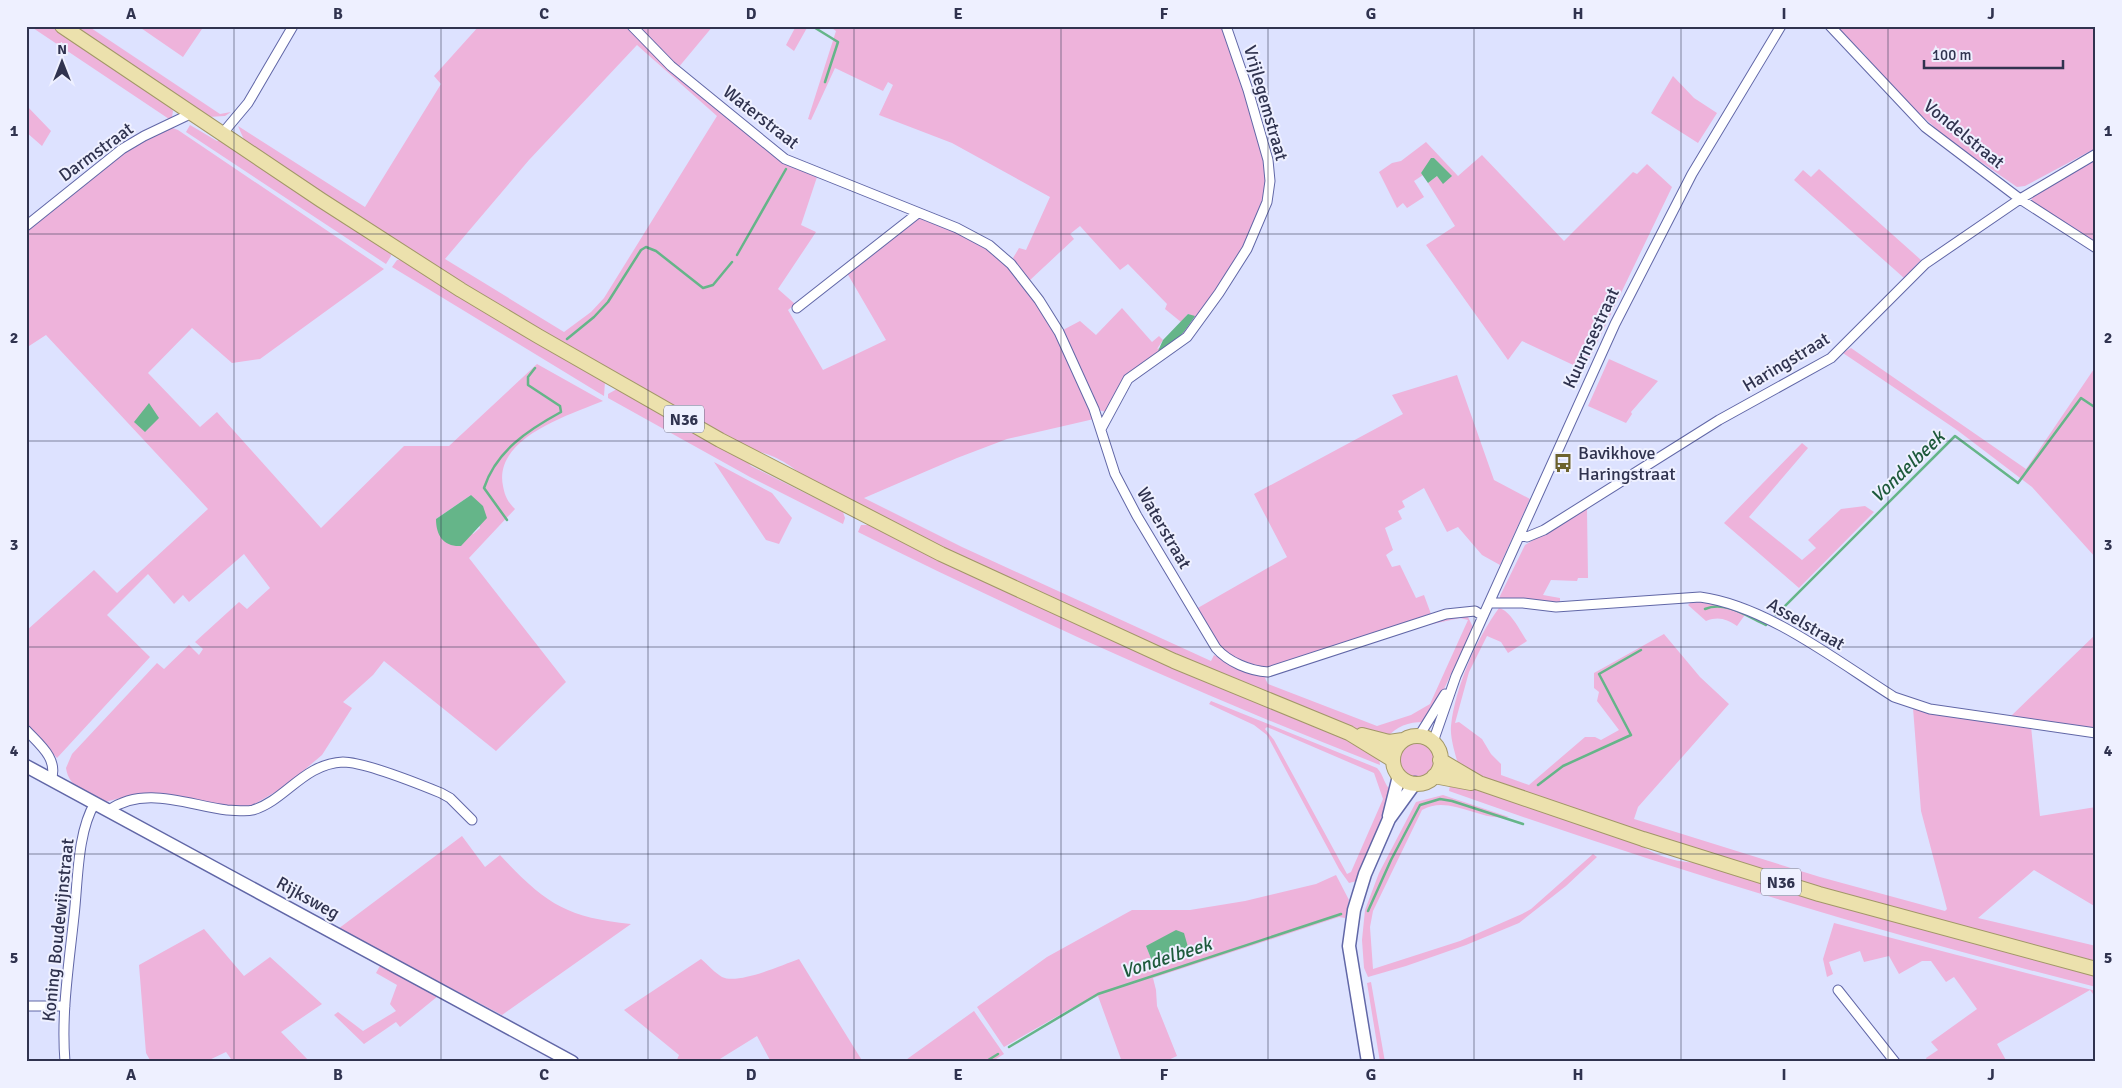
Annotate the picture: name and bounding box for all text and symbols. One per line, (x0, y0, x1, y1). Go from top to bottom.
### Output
text: A (126, 4, 137, 24)
text: B (333, 4, 343, 24)
text: C (539, 4, 549, 24)
text: D (746, 4, 757, 24)
text: E (953, 4, 963, 24)
text: F (1160, 4, 1169, 24)
text: G (1366, 4, 1376, 24)
text: H (1573, 4, 1583, 24)
text: I (1781, 4, 1787, 24)
text: J (1987, 4, 1995, 24)
north arrow (38, 38, 88, 88)
scale bar (1924, 38, 2063, 70)
text: N (57, 41, 67, 58)
street label: Vrijlegemstraat (1239, 43, 1293, 163)
text: 100 m (1932, 46, 1972, 64)
street label: Waterstraat (719, 81, 803, 153)
street label: Vondelstraat (1919, 95, 2009, 173)
street label: Darmstraat (54, 118, 138, 186)
text: 1 (10, 121, 19, 141)
text: 1 (2104, 121, 2113, 141)
street label: Kuurnsestraat (1558, 284, 1624, 392)
street label: Haringstraat (1739, 327, 1833, 397)
text: 2 (10, 328, 18, 348)
text: 2 (2104, 328, 2112, 348)
road number: N36 (664, 406, 704, 432)
water label: Vondelbeek (1866, 424, 1951, 508)
place label: Bavikhove Haringstraat (1578, 442, 1675, 485)
bus stop icon: Bavikhove Haringstraat (1552, 452, 1574, 474)
street label: Waterstraat (1132, 483, 1196, 573)
text: 3 (10, 535, 18, 555)
text: 3 (2104, 535, 2112, 555)
street label: Asselstraat (1763, 593, 1849, 655)
text: 4 (10, 741, 19, 761)
text: 4 (2104, 741, 2113, 761)
street label: Koning Boudewijnstraat (37, 837, 79, 1023)
road number: N36 (1761, 869, 1801, 896)
street label: Rijksweg (273, 872, 343, 924)
water label: Vondelbeek (1118, 932, 1216, 984)
text: 5 (10, 948, 18, 968)
text: 5 (2104, 948, 2112, 968)
text: A (126, 1065, 137, 1085)
text: B (333, 1065, 343, 1085)
text: C (539, 1065, 549, 1085)
text: D (746, 1065, 757, 1085)
text: E (953, 1065, 963, 1085)
text: F (1160, 1065, 1169, 1085)
text: G (1366, 1065, 1376, 1085)
text: H (1573, 1065, 1583, 1085)
text: I (1781, 1065, 1787, 1085)
text: J (1987, 1065, 1995, 1085)

